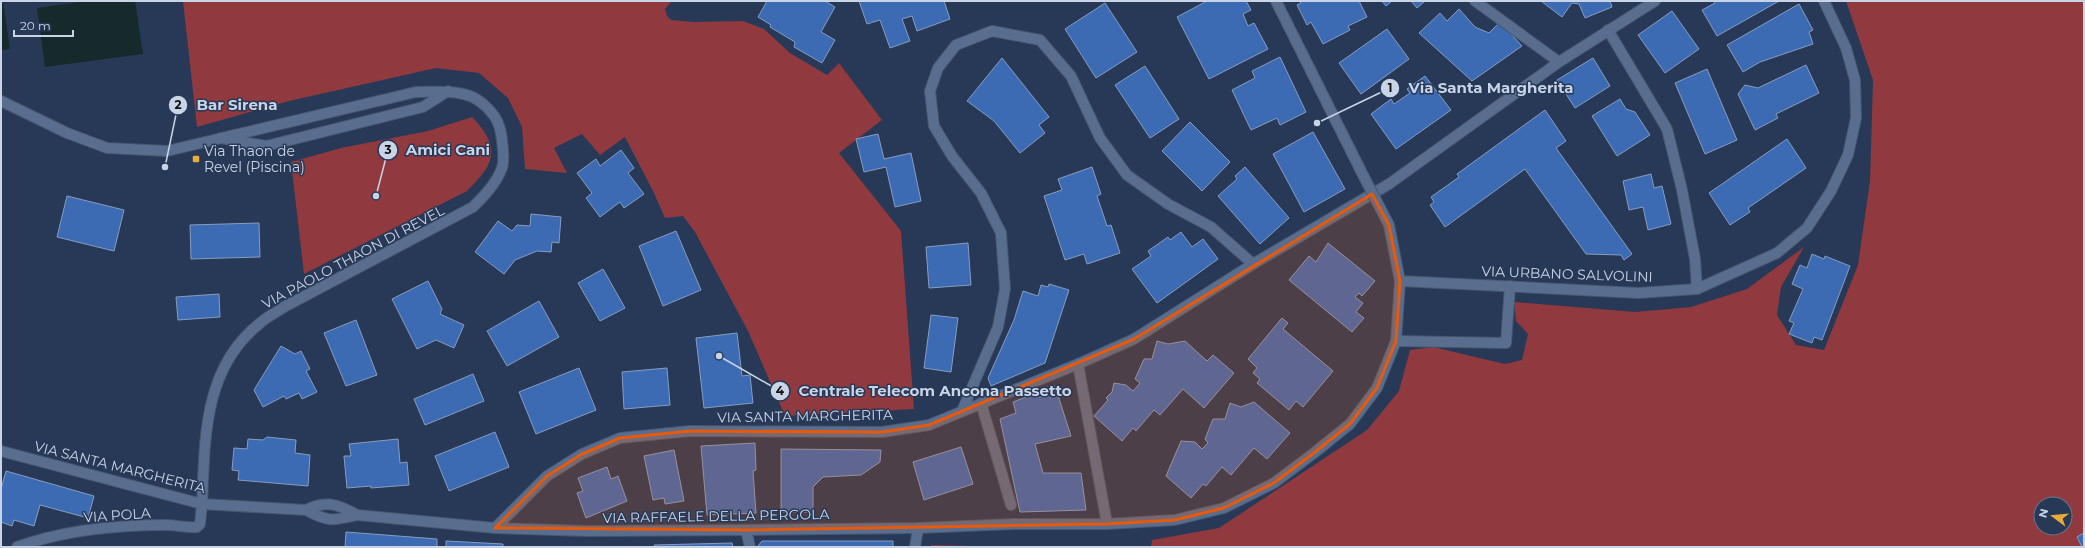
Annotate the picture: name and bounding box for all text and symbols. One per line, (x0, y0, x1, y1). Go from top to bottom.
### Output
scale bar (14, 12, 73, 38)
text: 20 m (20, 18, 51, 33)
callout: Via Santa Margherita (1380, 75, 1581, 102)
text: Via Santa Margherita (1408, 78, 1573, 97)
text: 1 (1388, 80, 1392, 95)
callout: Bar Sirena (168, 91, 285, 118)
text: Bar Sirena (197, 95, 277, 114)
text: 2 (174, 97, 182, 112)
callout: Amici Cani (378, 137, 498, 164)
text: Amici Cani (405, 140, 490, 159)
place label: Via Thaon de Revel (Piscina) (204, 142, 305, 176)
text: 3 (383, 142, 392, 157)
marker: Via Thaon de Revel (Piscina) (191, 154, 201, 164)
street label: VIA PAOLO THAON DI REVEL (259, 201, 448, 313)
street label: VIA URBANO SALVOLINI (1481, 262, 1653, 286)
callout: Centrale Telecom Ancona Passetto (770, 377, 1079, 404)
text: Centrale Telecom Ancona Passetto (799, 381, 1072, 400)
text: 4 (776, 383, 785, 398)
street label: VIA SANTA MARGHERITA (717, 405, 894, 427)
street label: VIA SANTA MARGHERITA (33, 437, 208, 497)
north arrow (2033, 496, 2073, 536)
street label: VIA POLA (83, 504, 152, 526)
street label: VIA RAFFAELE DELLA PERGOLA (602, 505, 831, 527)
text: N (2035, 507, 2051, 519)

